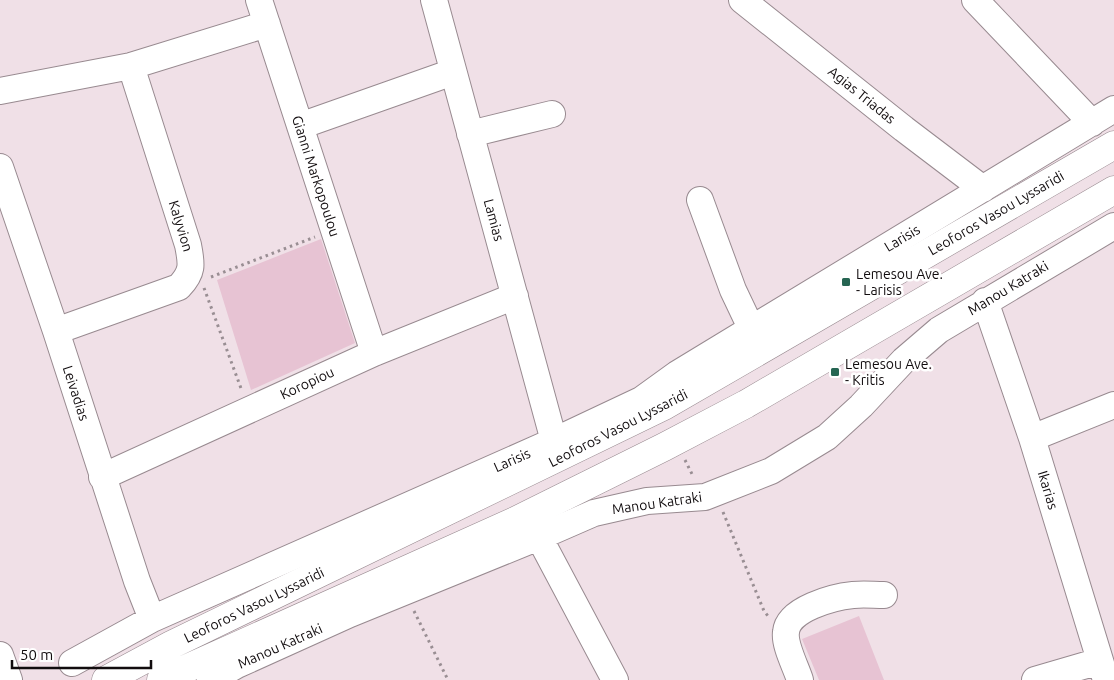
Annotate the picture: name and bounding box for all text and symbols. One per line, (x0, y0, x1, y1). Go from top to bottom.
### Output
street label: Agias Triadas (825, 63, 899, 127)
street label: Gianni Markopoulou (289, 113, 343, 239)
street label: Leoforos Vasou Lyssaridi (925, 168, 1067, 258)
street label: Lamias (481, 197, 507, 243)
street label: Kalyvion (166, 198, 196, 254)
street label: Larisis (881, 221, 923, 255)
street label: Manou Katraki (965, 258, 1051, 318)
place label: Lemesou Ave. - Larisis (856, 266, 943, 298)
marker: Lemesou Ave. - Larisis (840, 276, 852, 288)
place label: Lemesou Ave. - Kritis (845, 356, 932, 388)
street label: Leivadias (60, 363, 92, 423)
street label: Koropiou (277, 364, 337, 402)
marker: Lemesou Ave. - Kritis (829, 366, 841, 378)
street label: Leoforos Vasou Lyssaridi (546, 386, 690, 470)
street label: Larisis (491, 445, 533, 475)
street label: Ikarias (1035, 469, 1061, 511)
street label: Manou Katraki (611, 489, 703, 517)
street label: Leoforos Vasou Lyssaridi (181, 564, 327, 646)
street label: Manou Katraki (235, 620, 325, 672)
scale bar (12, 638, 151, 670)
text: 50 m (20, 646, 53, 663)

